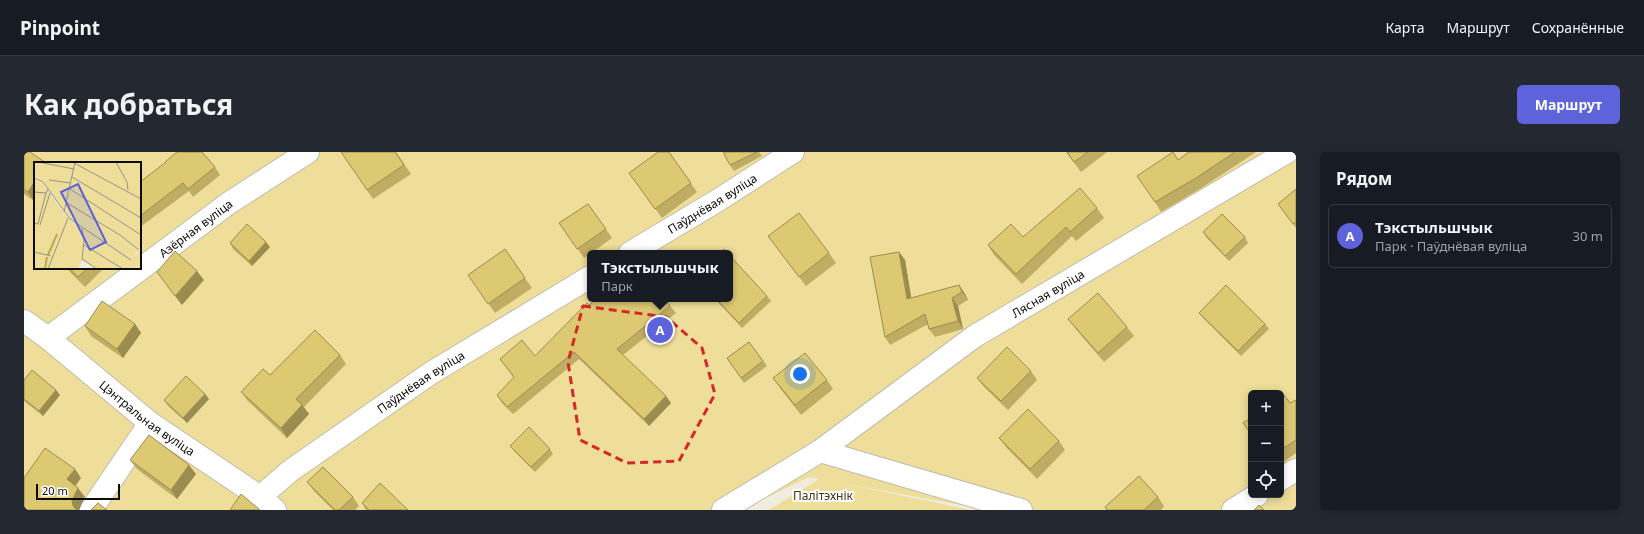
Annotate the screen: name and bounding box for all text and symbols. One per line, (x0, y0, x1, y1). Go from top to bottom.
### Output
text: Pinpoint (20, 15, 100, 41)
text: Карта (1385, 18, 1424, 37)
text: Маршрут (1446, 18, 1510, 37)
text: Сохранённые (1532, 18, 1624, 37)
text: Как добраться (24, 85, 233, 123)
button: Маршрут (1517, 85, 1620, 124)
inset map (34, 162, 141, 269)
text: Рядом (1336, 167, 1392, 190)
street label: Паўднёвая вуліца (664, 169, 760, 237)
street label: Азёрная вуліца (155, 195, 236, 261)
text: Тэкстыльшчык (1375, 217, 1493, 237)
text: A (1346, 227, 1355, 245)
text: 30 m (1573, 227, 1603, 245)
text: Парк · Паўднёвая вуліца (1375, 237, 1527, 255)
popup (587, 250, 733, 302)
text: Тэкстыльшчык (601, 257, 719, 277)
street label: Лясная вуліца (1008, 265, 1087, 321)
text: Парк (601, 277, 633, 295)
pin: A (647, 315, 673, 345)
street label: Паўднёвая вуліца (373, 346, 468, 417)
your location (790, 364, 810, 384)
street label: Цэнтральная вуліца (96, 376, 199, 459)
map controls (1248, 390, 1284, 498)
button: + (1248, 390, 1284, 426)
button: − (1248, 426, 1284, 462)
button: locate (1248, 462, 1284, 498)
scale bar (36, 482, 120, 501)
text: 20 m (42, 483, 68, 498)
park label: Палітэхнік (793, 487, 854, 504)

